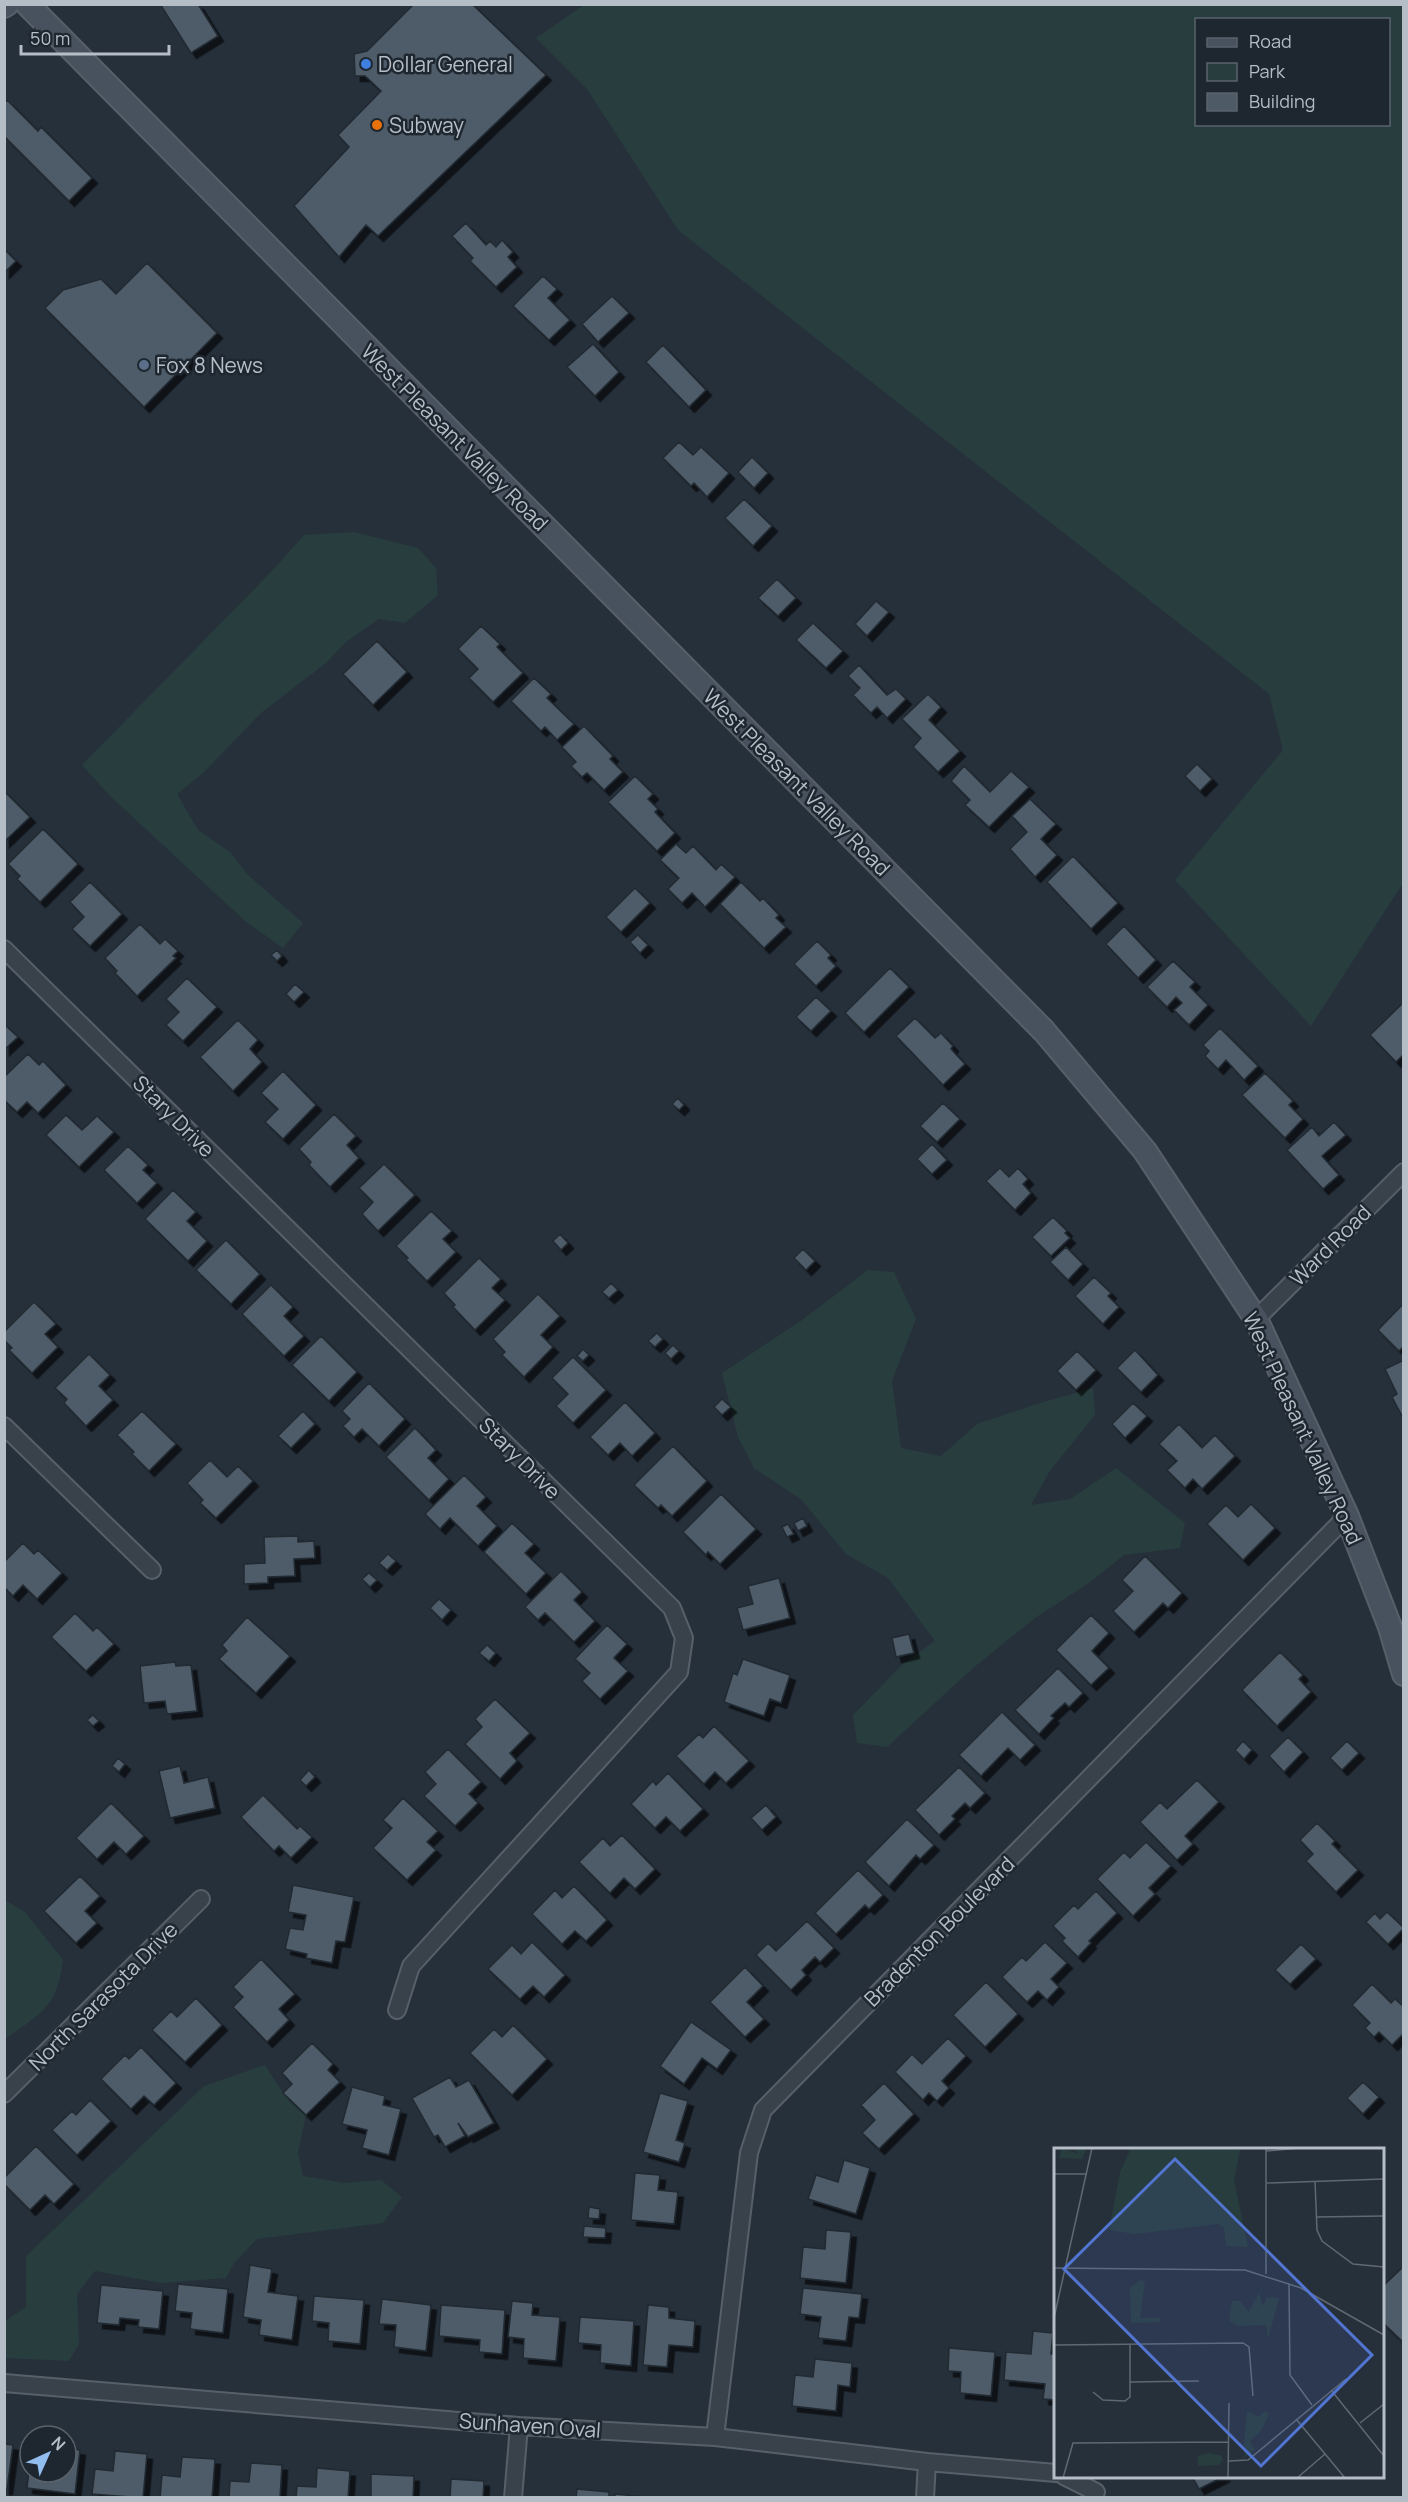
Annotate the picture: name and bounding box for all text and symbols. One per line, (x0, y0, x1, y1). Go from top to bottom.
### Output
scale bar (21, 18, 170, 56)
legend (1195, 18, 1390, 126)
text: 50 m (30, 26, 70, 50)
text: Road (1249, 29, 1292, 53)
place label: Dollar General (378, 50, 513, 78)
marker: Dollar General (359, 57, 373, 71)
text: Park (1249, 59, 1286, 83)
text: Building (1249, 89, 1315, 113)
place label: Subway (389, 111, 464, 139)
marker: Subway (370, 118, 384, 132)
street label: West Pleasant Valley Road (355, 337, 555, 537)
place label: Fox 8 News (156, 351, 263, 379)
marker: Fox 8 News (137, 358, 151, 372)
street label: West Pleasant Valley Road (697, 682, 897, 882)
street label: Stary Drive (127, 1069, 221, 1163)
street label: Ward Road (1283, 1198, 1377, 1292)
street label: West Pleasant Valley Road (1237, 1307, 1369, 1549)
street label: Stary Drive (473, 1411, 567, 1505)
street label: Bradenton Boulevard (858, 1850, 1020, 2012)
street label: North Sarasota Drive (22, 1915, 184, 2077)
inset map (1054, 2148, 1384, 2478)
street label: Sunhaven Oval (458, 2406, 602, 2444)
north arrow (18, 2424, 78, 2484)
text: N (47, 2432, 70, 2455)

